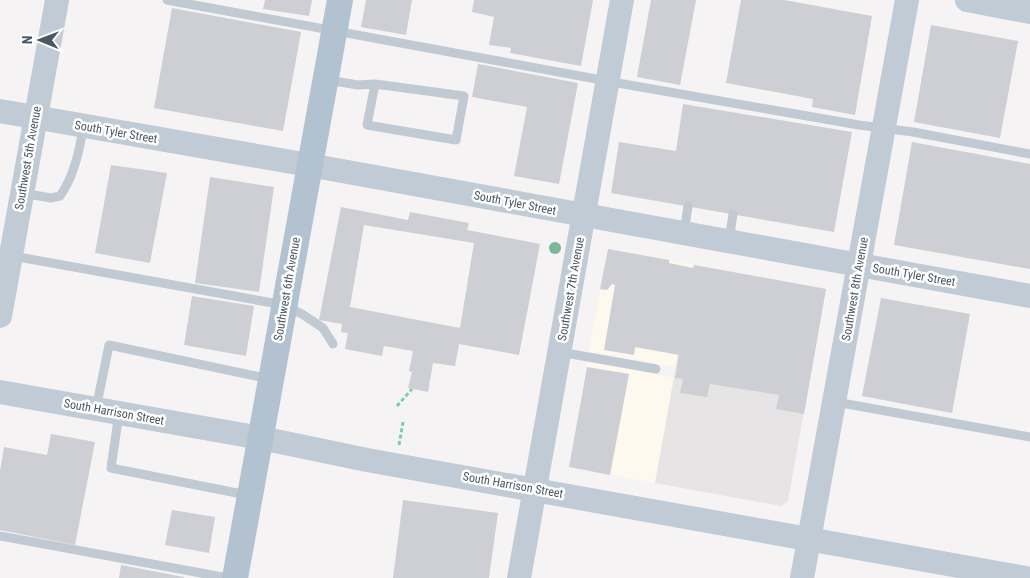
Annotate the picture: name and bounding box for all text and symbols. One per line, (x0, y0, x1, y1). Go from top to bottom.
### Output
north arrow (15, 15, 65, 65)
text: N (19, 35, 35, 44)
street label: Southwest 5th Avenue (12, 105, 44, 211)
street label: South Tyler Street (74, 118, 159, 146)
street label: South Tyler Street (473, 188, 558, 218)
street label: Southwest 6th Avenue (271, 236, 303, 342)
street label: Southwest 7th Avenue (555, 236, 587, 342)
street label: Southwest 8th Avenue (839, 236, 871, 342)
street label: South Tyler Street (872, 261, 957, 289)
street label: South Harrison Street (63, 396, 166, 428)
street label: South Harrison Street (462, 469, 565, 501)

